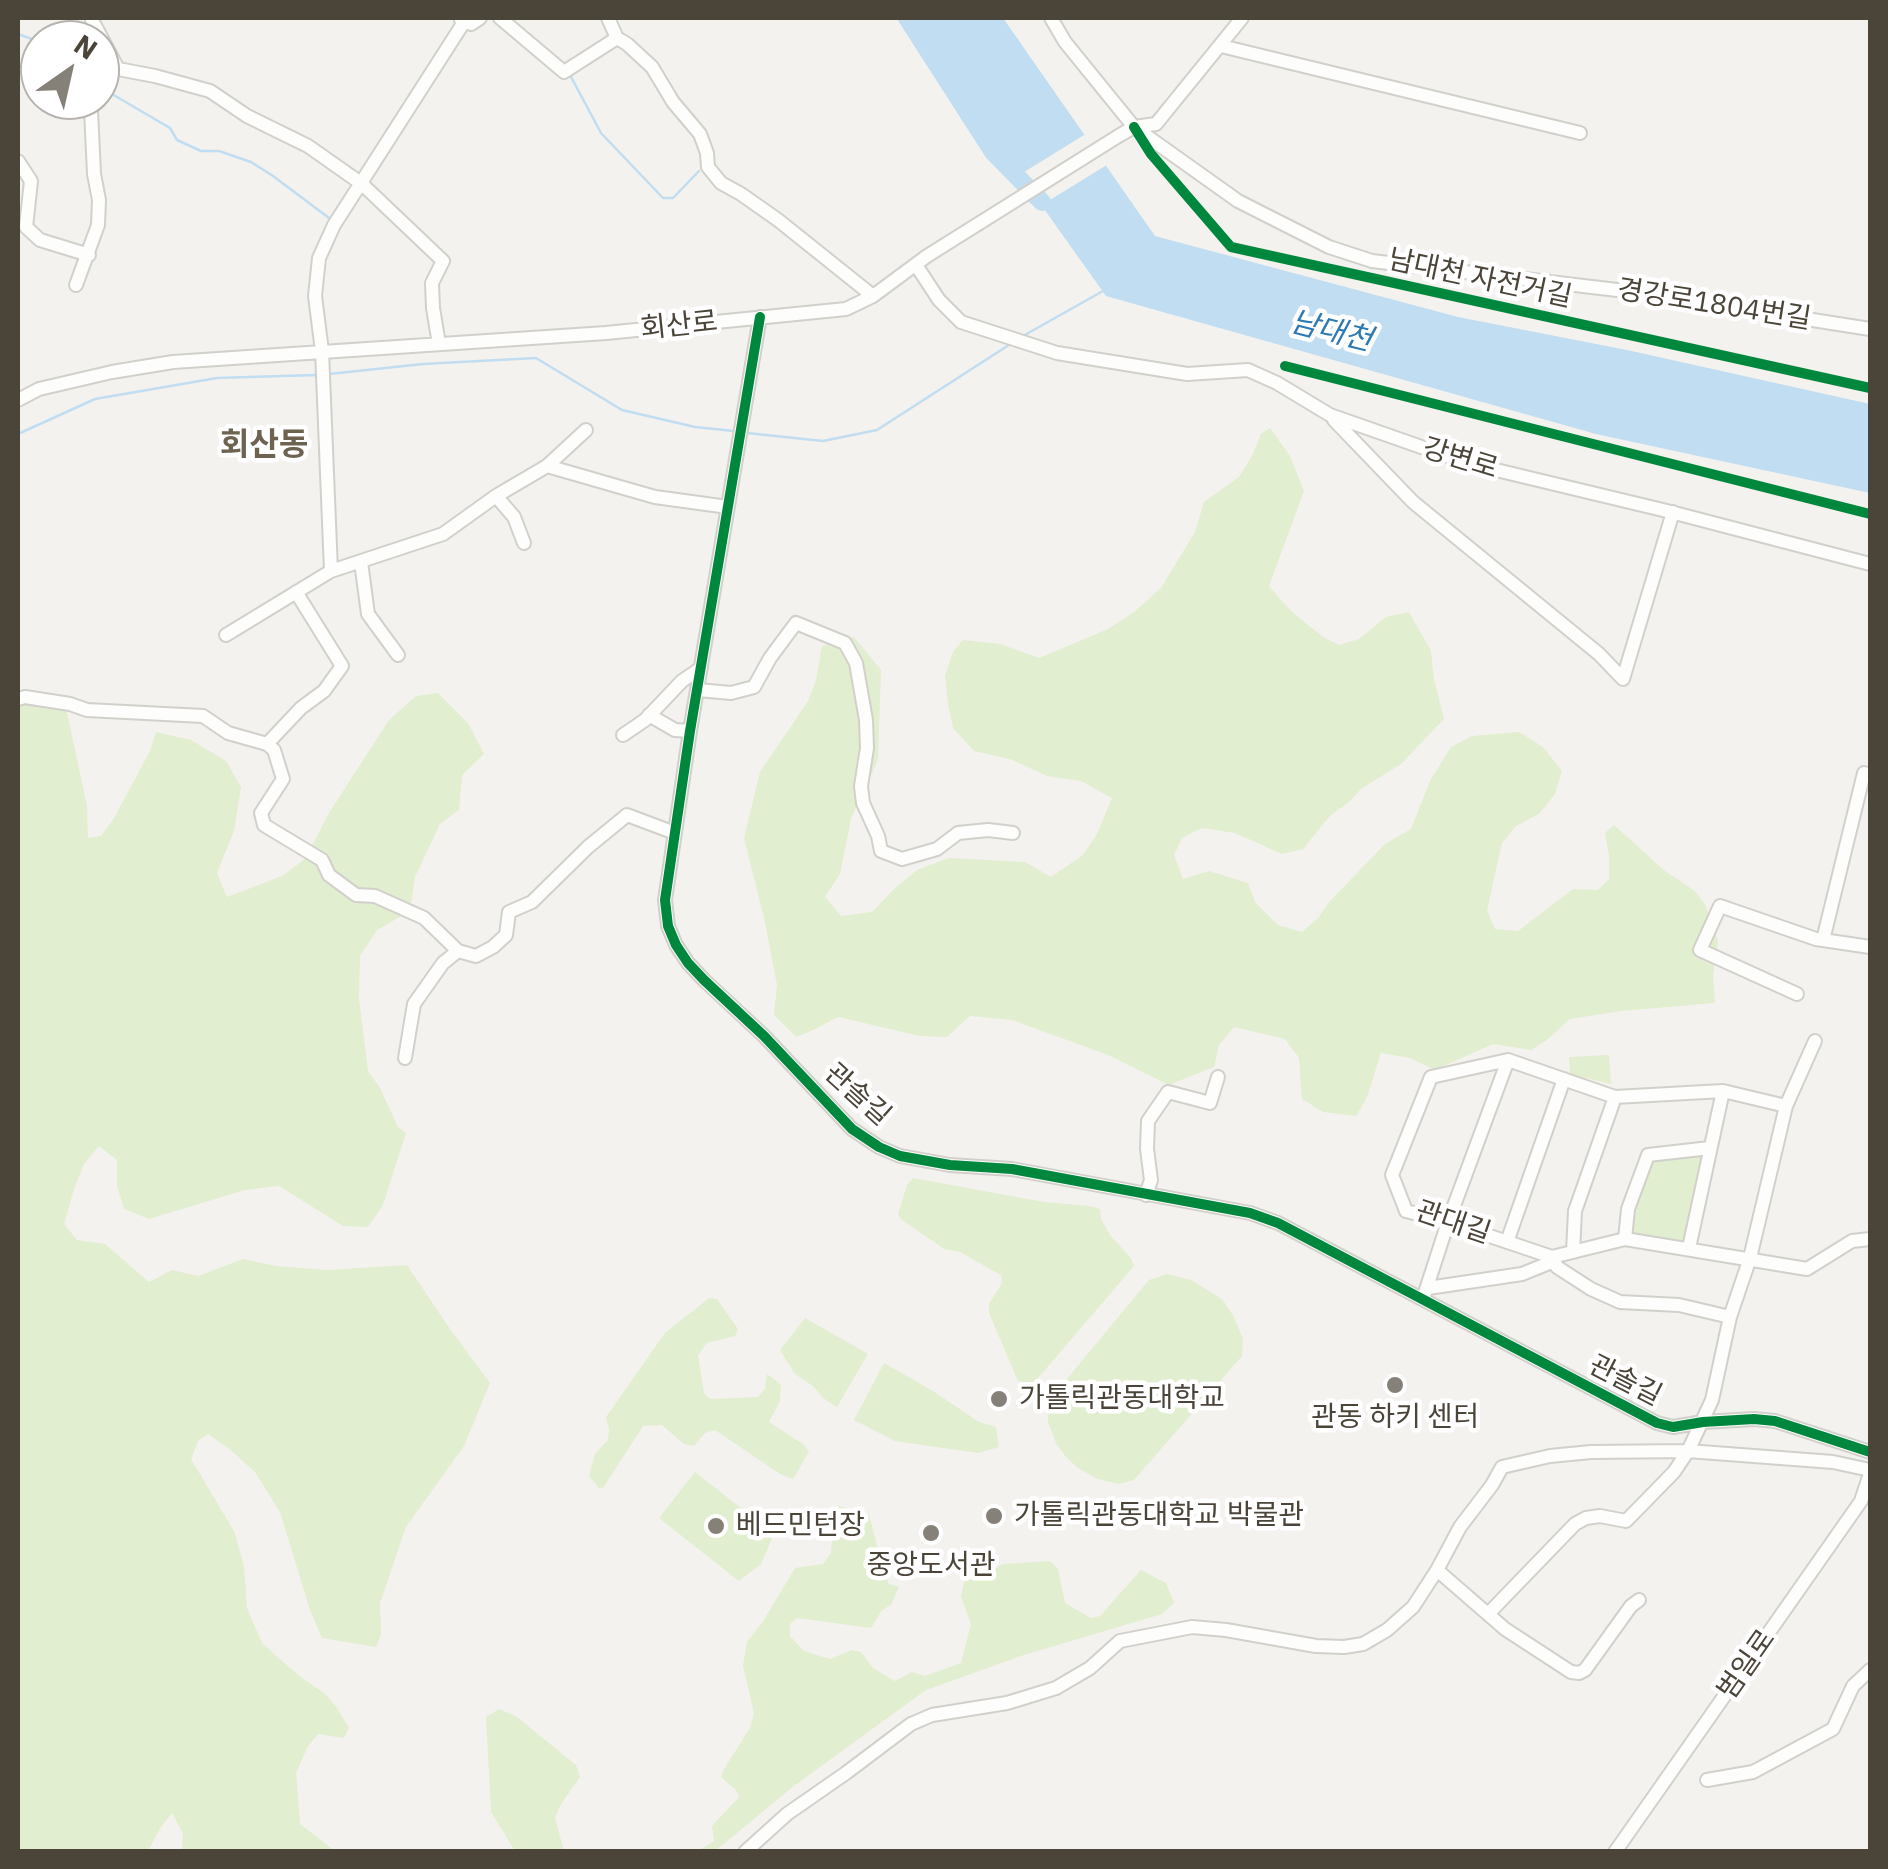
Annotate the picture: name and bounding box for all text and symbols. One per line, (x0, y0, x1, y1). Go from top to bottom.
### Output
north arrow (20, 20, 120, 120)
text: N (67, 25, 105, 67)
street label: 남대천 자전거길 (1385, 243, 1575, 315)
street label: 경강로1804번길 (1615, 273, 1813, 337)
street label: 회산로 (639, 305, 719, 347)
water label: 남대천 (1286, 305, 1376, 359)
district label: 회산동 (220, 427, 308, 465)
street label: 강변로 (1418, 432, 1502, 486)
street label: 관솔길 (817, 1057, 897, 1133)
street label: 관대길 (1411, 1195, 1495, 1251)
street label: 관솔길 (1583, 1348, 1667, 1414)
marker: 관동 하키 센터 (1384, 1374, 1406, 1396)
place label: 가톨릭관동대학교 (1019, 1382, 1225, 1416)
marker: 가톨릭관동대학교 (988, 1388, 1010, 1410)
place label: 관동 하키 센터 (1311, 1401, 1479, 1435)
place label: 가톨릭관동대학교 박물관 (1014, 1499, 1304, 1533)
marker: 가톨릭관동대학교 박물관 (983, 1505, 1005, 1527)
place label: 베드민턴장 (736, 1509, 865, 1543)
marker: 베드민턴장 (705, 1515, 727, 1537)
marker: 중앙도서관 (920, 1522, 942, 1544)
place label: 중앙도서관 (867, 1549, 995, 1583)
street label: 범일로 (1711, 1624, 1783, 1706)

